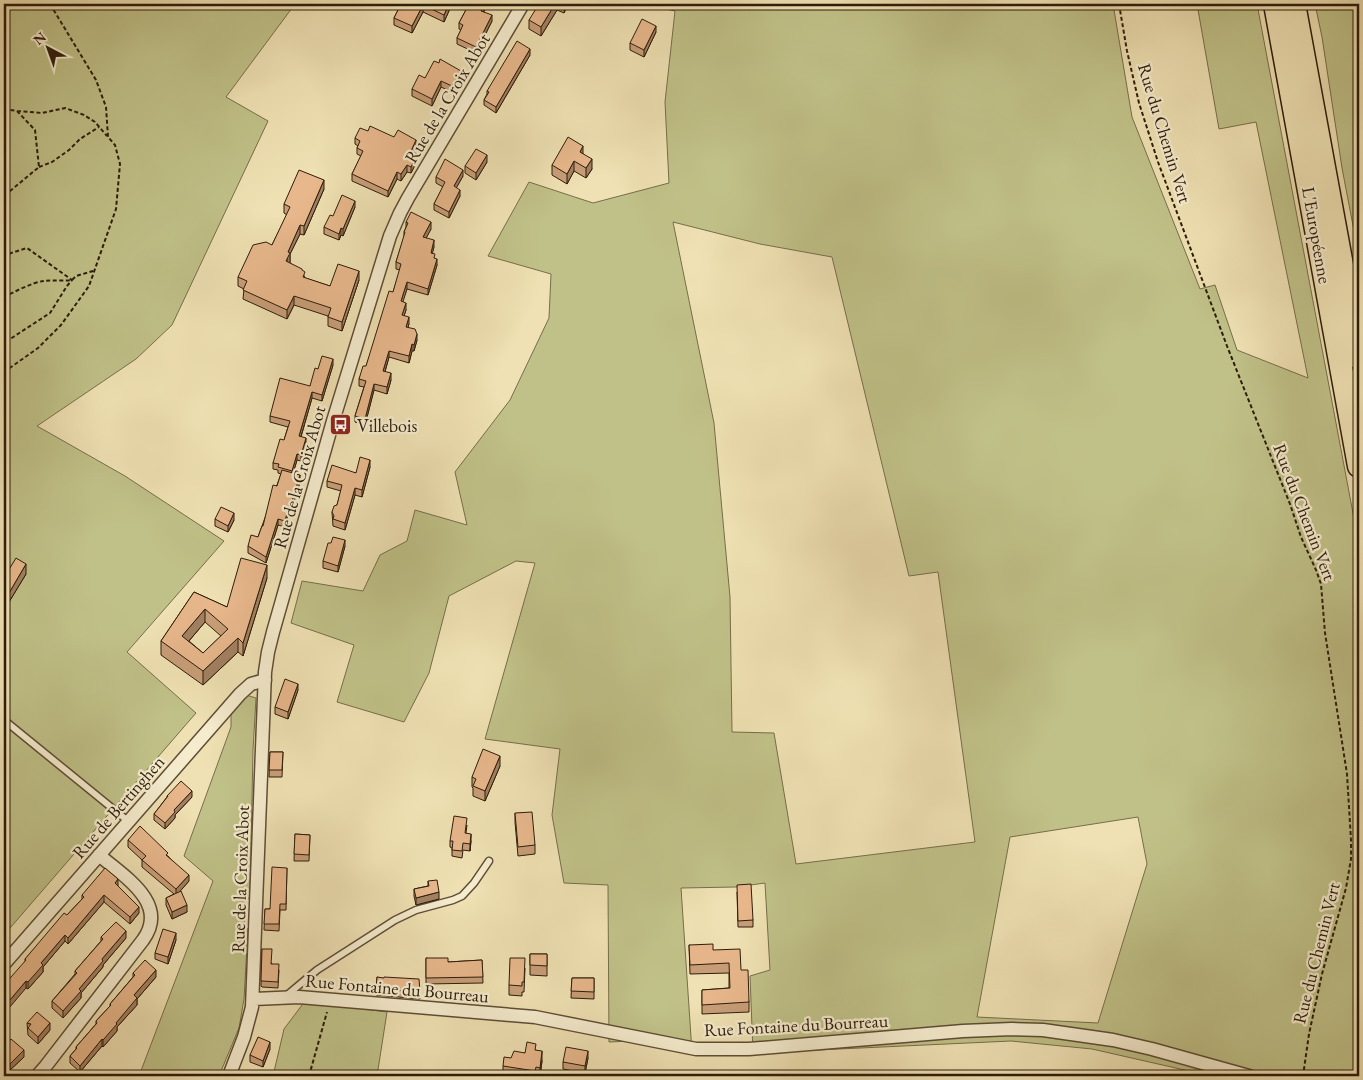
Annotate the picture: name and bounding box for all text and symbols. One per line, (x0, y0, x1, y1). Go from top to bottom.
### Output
north arrow (22, 22, 72, 72)
text: N (29, 27, 50, 49)
street label: Rue de la Croix Abot (399, 29, 495, 167)
street label: Rue du Chemin Vert (1133, 60, 1197, 206)
street label: L'Européenne (1297, 185, 1337, 285)
street label: Rue de la Croix Abot (268, 403, 330, 551)
bus stop icon: Villebois (329, 413, 353, 437)
place label: Villebois (357, 414, 417, 437)
street label: Rue du Chemin Vert (1268, 440, 1342, 584)
street label: Rue de Bertinghen (67, 750, 169, 863)
street label: Rue de la Croix Abot (226, 805, 254, 953)
street label: Rue du Chemin Vert (1287, 880, 1345, 1026)
street label: Rue Fontaine du Bourreau (304, 969, 490, 1008)
street label: Rue Fontaine du Bourreau (703, 1009, 889, 1041)

